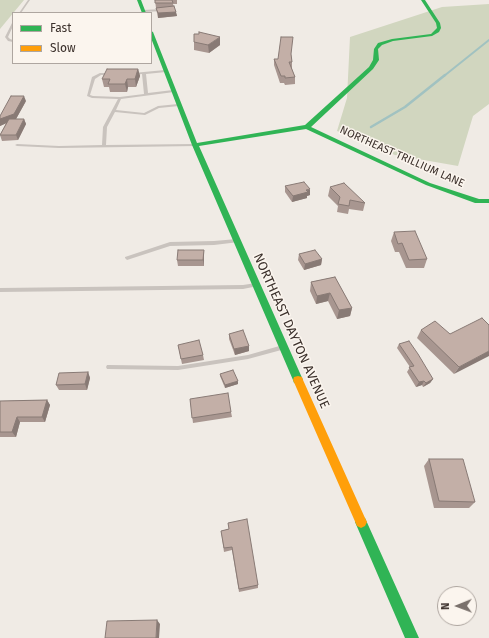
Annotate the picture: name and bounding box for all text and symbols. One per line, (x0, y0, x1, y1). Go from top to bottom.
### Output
legend (12, 12, 152, 64)
text: Fast (50, 21, 72, 35)
text: Slow (50, 41, 76, 55)
street label: NORTHEAST TRILLIUM LANE (338, 124, 466, 190)
street label: NORTHEAST DAYTON AVENUE (250, 251, 332, 411)
north arrow (437, 586, 477, 626)
text: N (439, 602, 452, 610)

